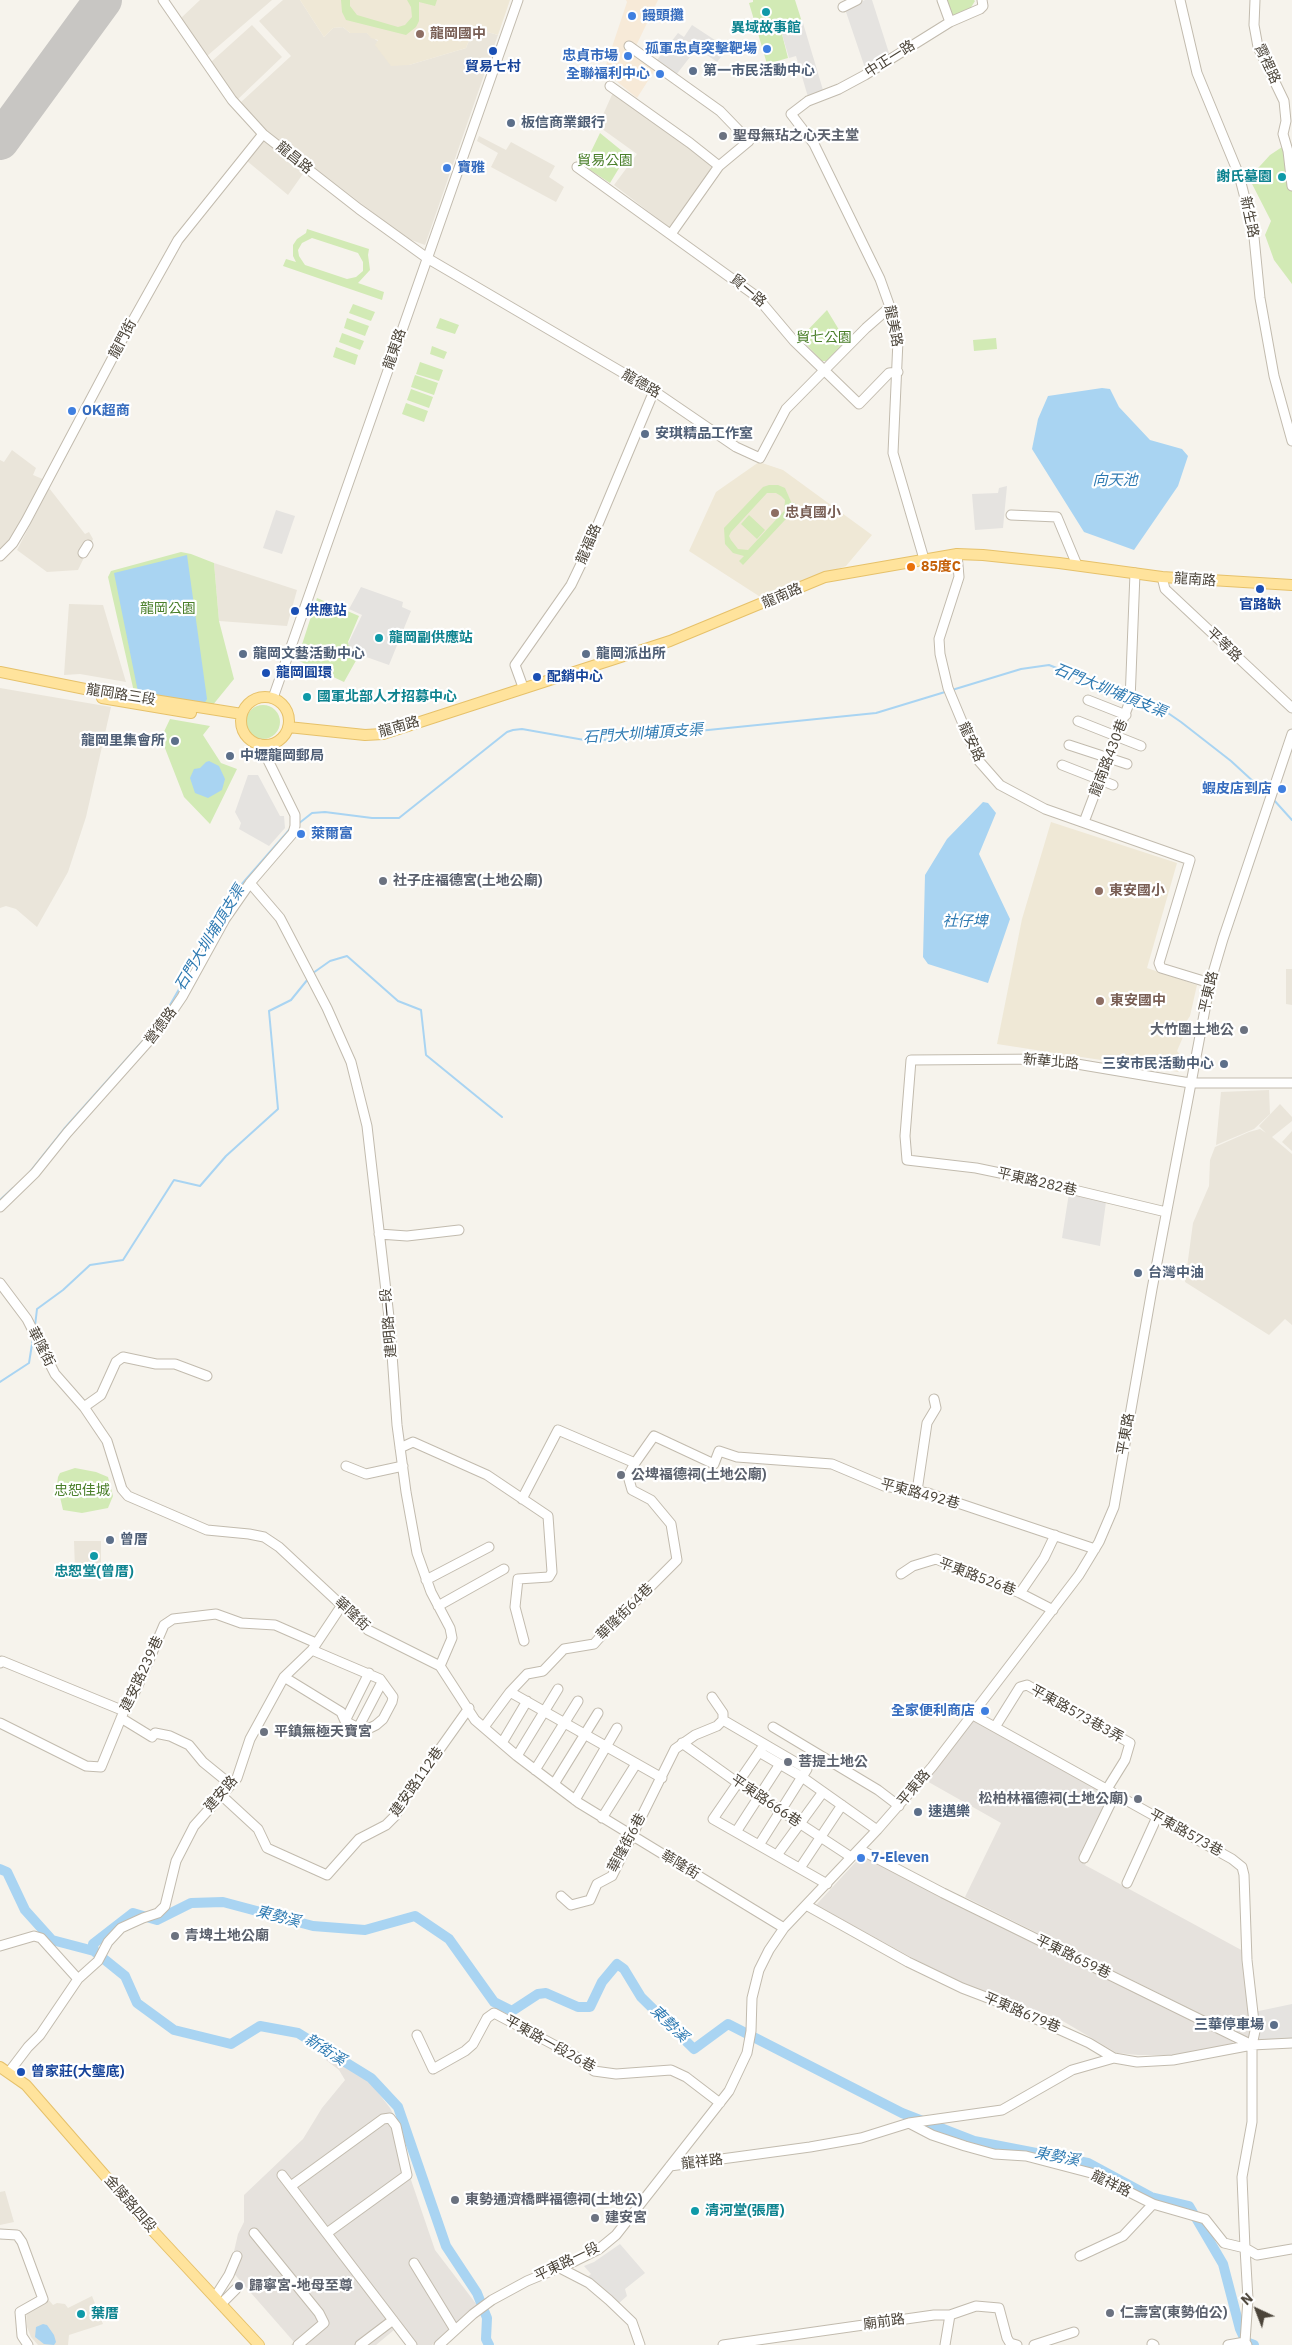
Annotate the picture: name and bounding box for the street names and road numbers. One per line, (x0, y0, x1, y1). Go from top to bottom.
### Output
street label: 中正一路 (862, 37, 918, 81)
street label: 霄裡路 (1251, 41, 1283, 87)
street label: 龍昌路 (272, 138, 316, 178)
street label: 新生路 (1236, 195, 1262, 239)
street label: 貿一路 (727, 271, 769, 311)
street label: 龍美路 (881, 304, 905, 348)
street label: 龍門街 (106, 317, 140, 361)
street label: 龍東路 (380, 326, 410, 372)
street label: 龍德路 (619, 366, 663, 402)
street label: 龍福路 (573, 521, 605, 567)
street label: 龍南路 (1173, 570, 1217, 590)
street label: 龍南路 (759, 580, 805, 612)
street label: 平等路 (1203, 624, 1245, 666)
street label: 龍岡路三段 (85, 681, 157, 709)
street label: 龍南路 (376, 713, 422, 741)
street label: 龍南路430巷 (1087, 717, 1131, 799)
street label: 龍安路 (955, 719, 987, 765)
street label: 平東路 (1196, 970, 1222, 1014)
street label: 營德路 (142, 1004, 180, 1048)
street label: 新華北路 (1022, 1051, 1080, 1073)
street label: 平東路282巷 (996, 1165, 1078, 1199)
street label: 建明路一段 (378, 1287, 400, 1359)
street label: 華隆街 (24, 1324, 58, 1370)
street label: 平東路 (1114, 1412, 1138, 1456)
street label: 平東路492巷 (879, 1475, 961, 1513)
street label: 平東路526巷 (936, 1555, 1018, 1599)
street label: 華隆街64巷 (593, 1580, 657, 1644)
street label: 華隆街 (331, 1594, 373, 1634)
street label: 建安路239巷 (117, 1634, 167, 1714)
street label: 平東路573巷3弄 (1028, 1682, 1126, 1746)
street label: 建安路112巷 (387, 1744, 447, 1820)
street label: 平東路 (894, 1767, 934, 1809)
street label: 平東路666巷 (728, 1771, 804, 1831)
street label: 建安路 (201, 1773, 241, 1815)
street label: 平東路573巷 (1146, 1806, 1226, 1860)
street label: 華隆街6巷 (604, 1811, 650, 1875)
street label: 華隆街 (658, 1847, 702, 1883)
street label: 平東路659巷 (1033, 1932, 1113, 1982)
street label: 平東路679巷 (981, 1989, 1063, 2037)
street label: 平東路一段26巷 (502, 2012, 598, 2076)
street label: 龍祥路 (680, 2151, 724, 2173)
street label: 龍祥路 (1088, 2167, 1134, 2201)
street label: 金陵路四段 (101, 2172, 159, 2236)
street label: 平東路一段 (532, 2239, 602, 2285)
street label: 廟前路 (862, 2311, 906, 2333)

